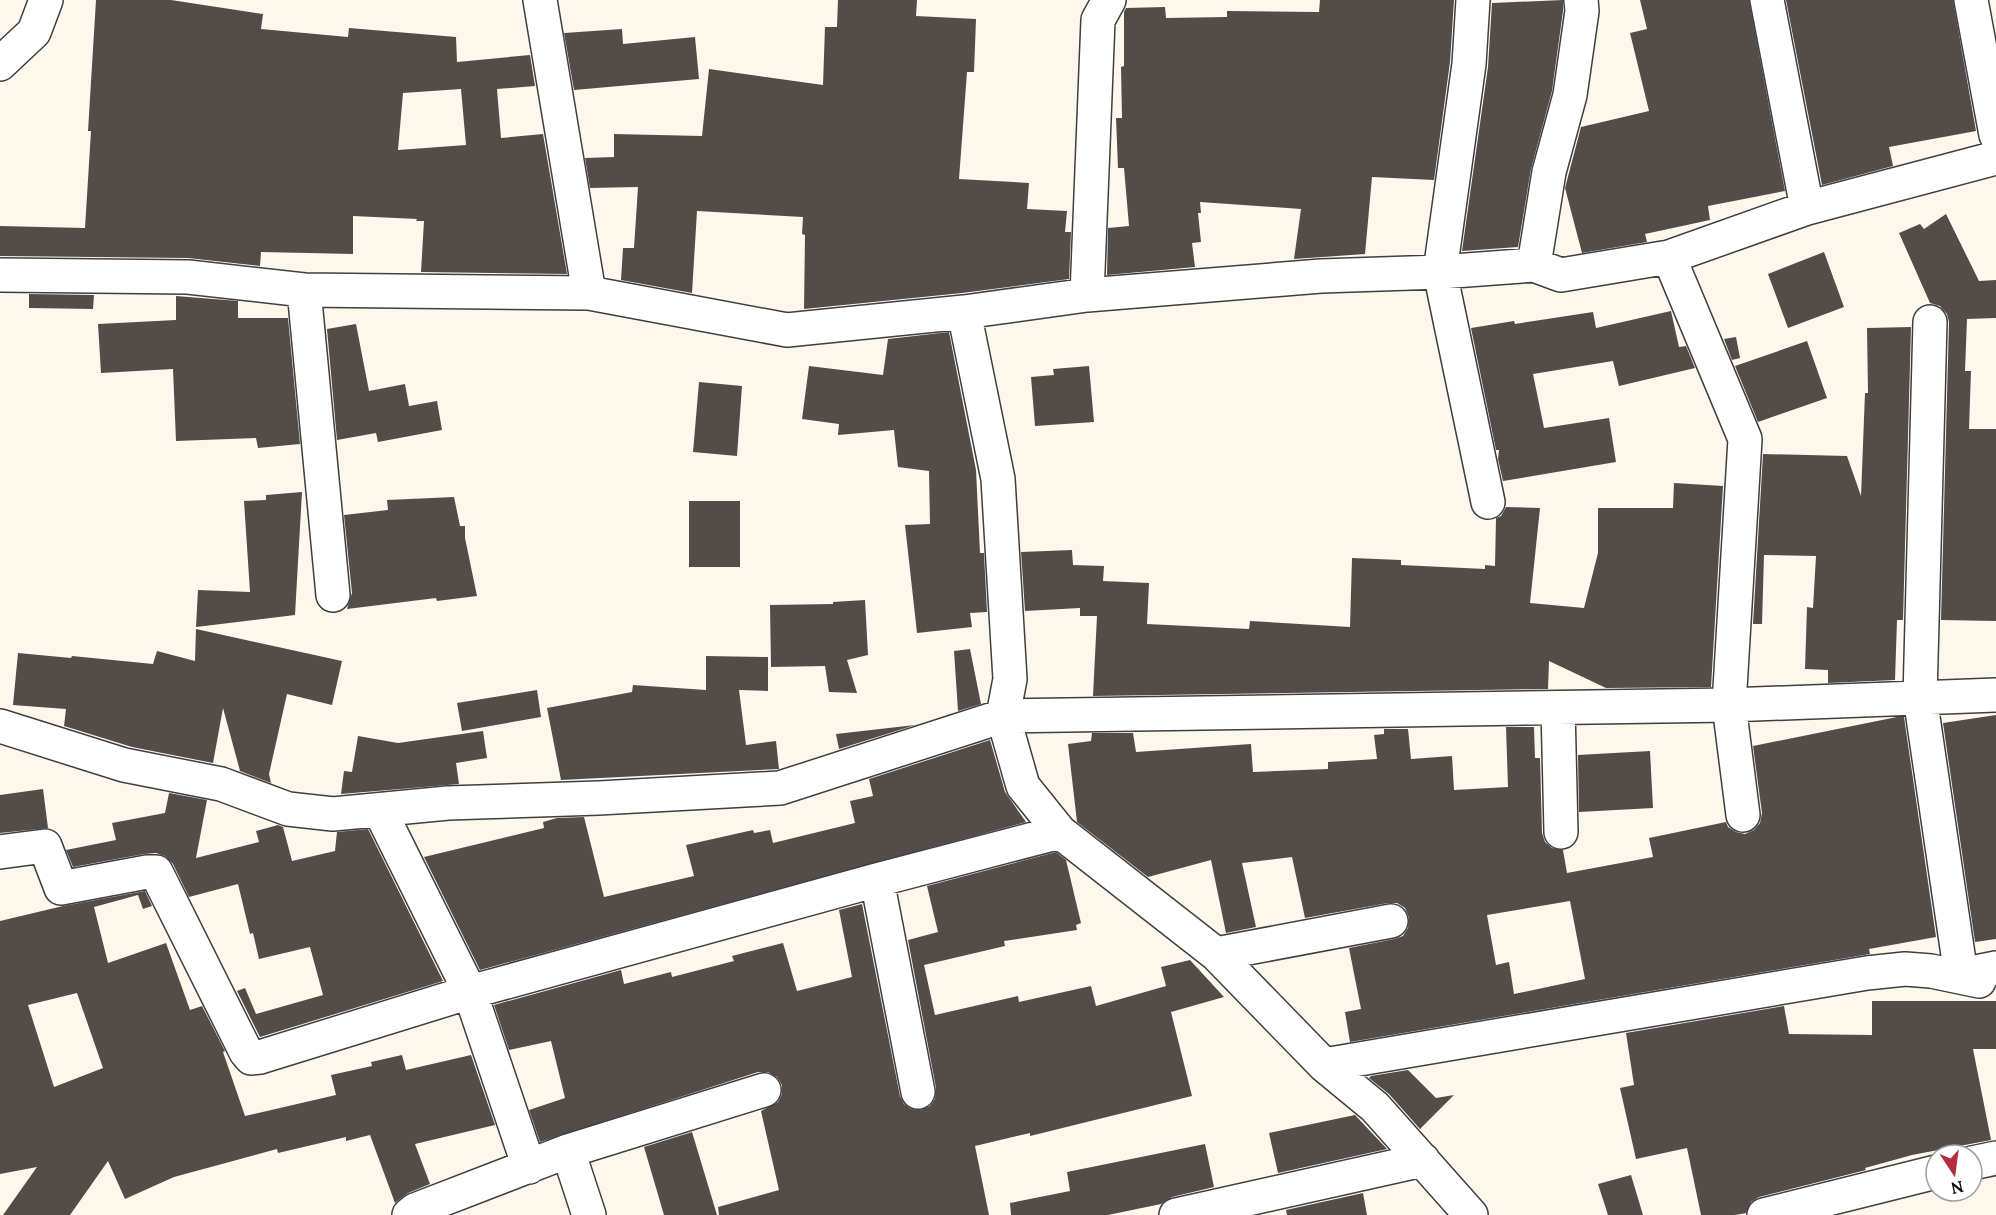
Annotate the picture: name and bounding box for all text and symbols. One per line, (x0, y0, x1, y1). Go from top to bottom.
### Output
north arrow (1924, 1143, 1984, 1203)
text: N (1949, 1176, 1966, 1199)

